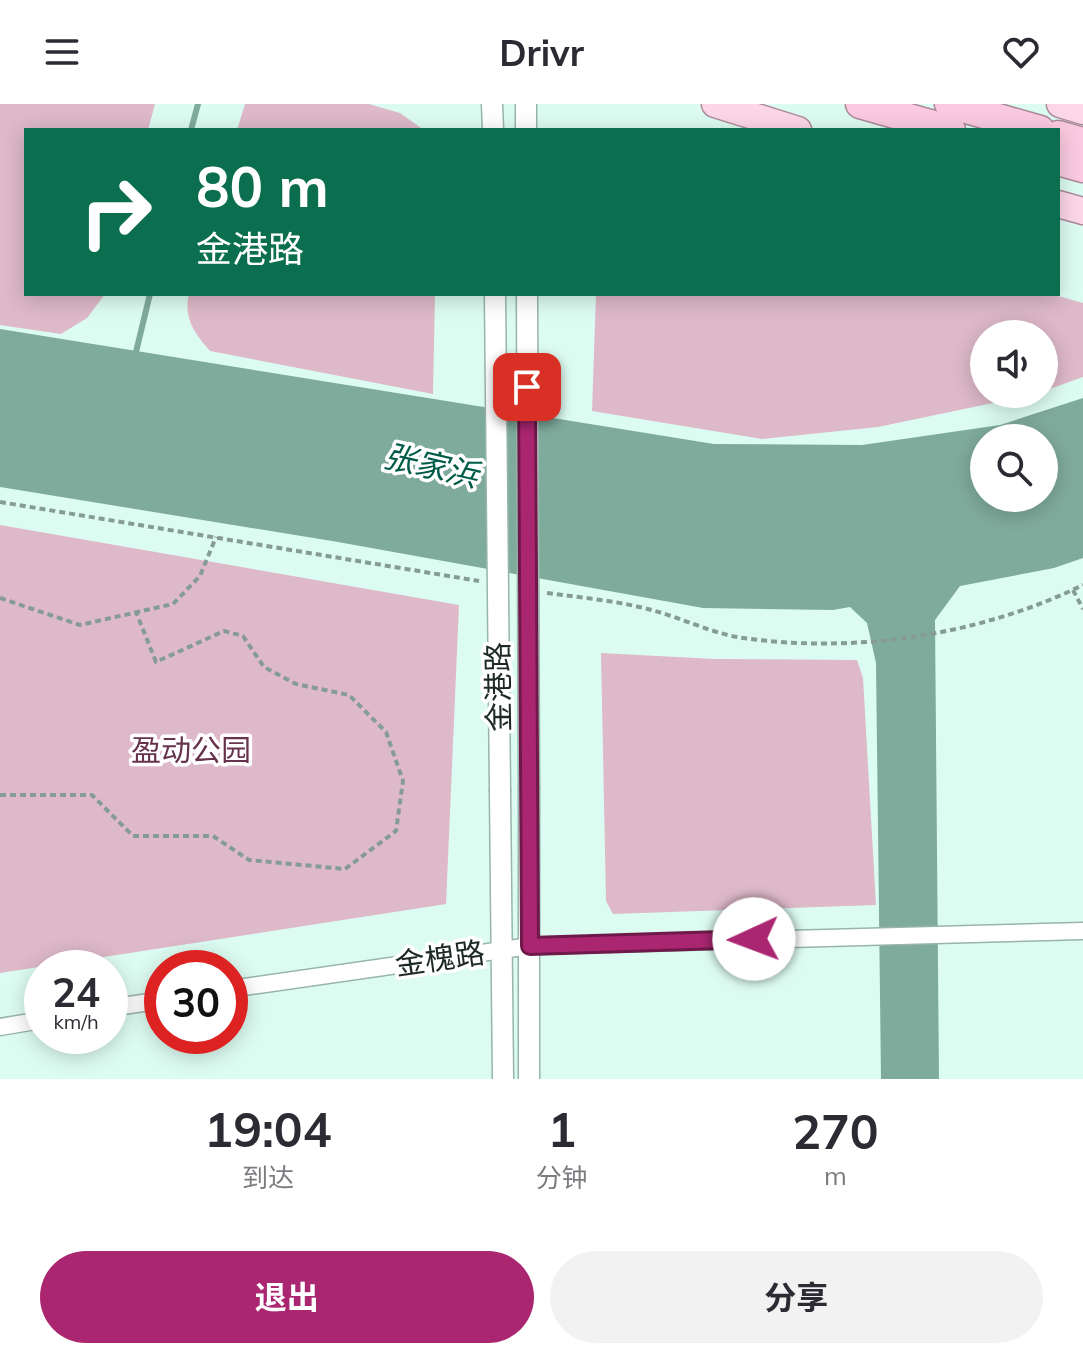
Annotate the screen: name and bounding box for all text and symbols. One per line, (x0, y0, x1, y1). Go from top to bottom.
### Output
icon: menu (40, 30, 84, 74)
text: Drivr (499, 30, 584, 75)
icon: heart (999, 30, 1043, 74)
text: 80 m (196, 151, 329, 221)
icon: right (64, 160, 168, 264)
text: 金港路 (196, 226, 304, 271)
map controls (970, 320, 1058, 512)
button: sound (970, 320, 1058, 408)
pin (493, 353, 561, 421)
icon: arrive (505, 365, 549, 409)
button: search (970, 424, 1058, 512)
water label: 张家浜 (380, 435, 485, 496)
street label: 金港路 (478, 642, 518, 732)
park label: 盈动公园 (131, 731, 251, 769)
position arrow (712, 897, 796, 981)
street label: 金槐路 (393, 933, 487, 983)
speed limit sign: 30 (144, 950, 248, 1054)
text: 24 (52, 967, 100, 1017)
text: km/h (53, 1009, 99, 1034)
text: 19:04 (204, 1099, 331, 1159)
text: 1 (547, 1099, 576, 1159)
text: 270 (792, 1101, 879, 1161)
text: m (824, 1159, 847, 1192)
text: 到达 (242, 1161, 294, 1194)
text: 分钟 (536, 1161, 588, 1194)
button: 退出 (40, 1251, 534, 1343)
button: 分享 (550, 1251, 1043, 1343)

